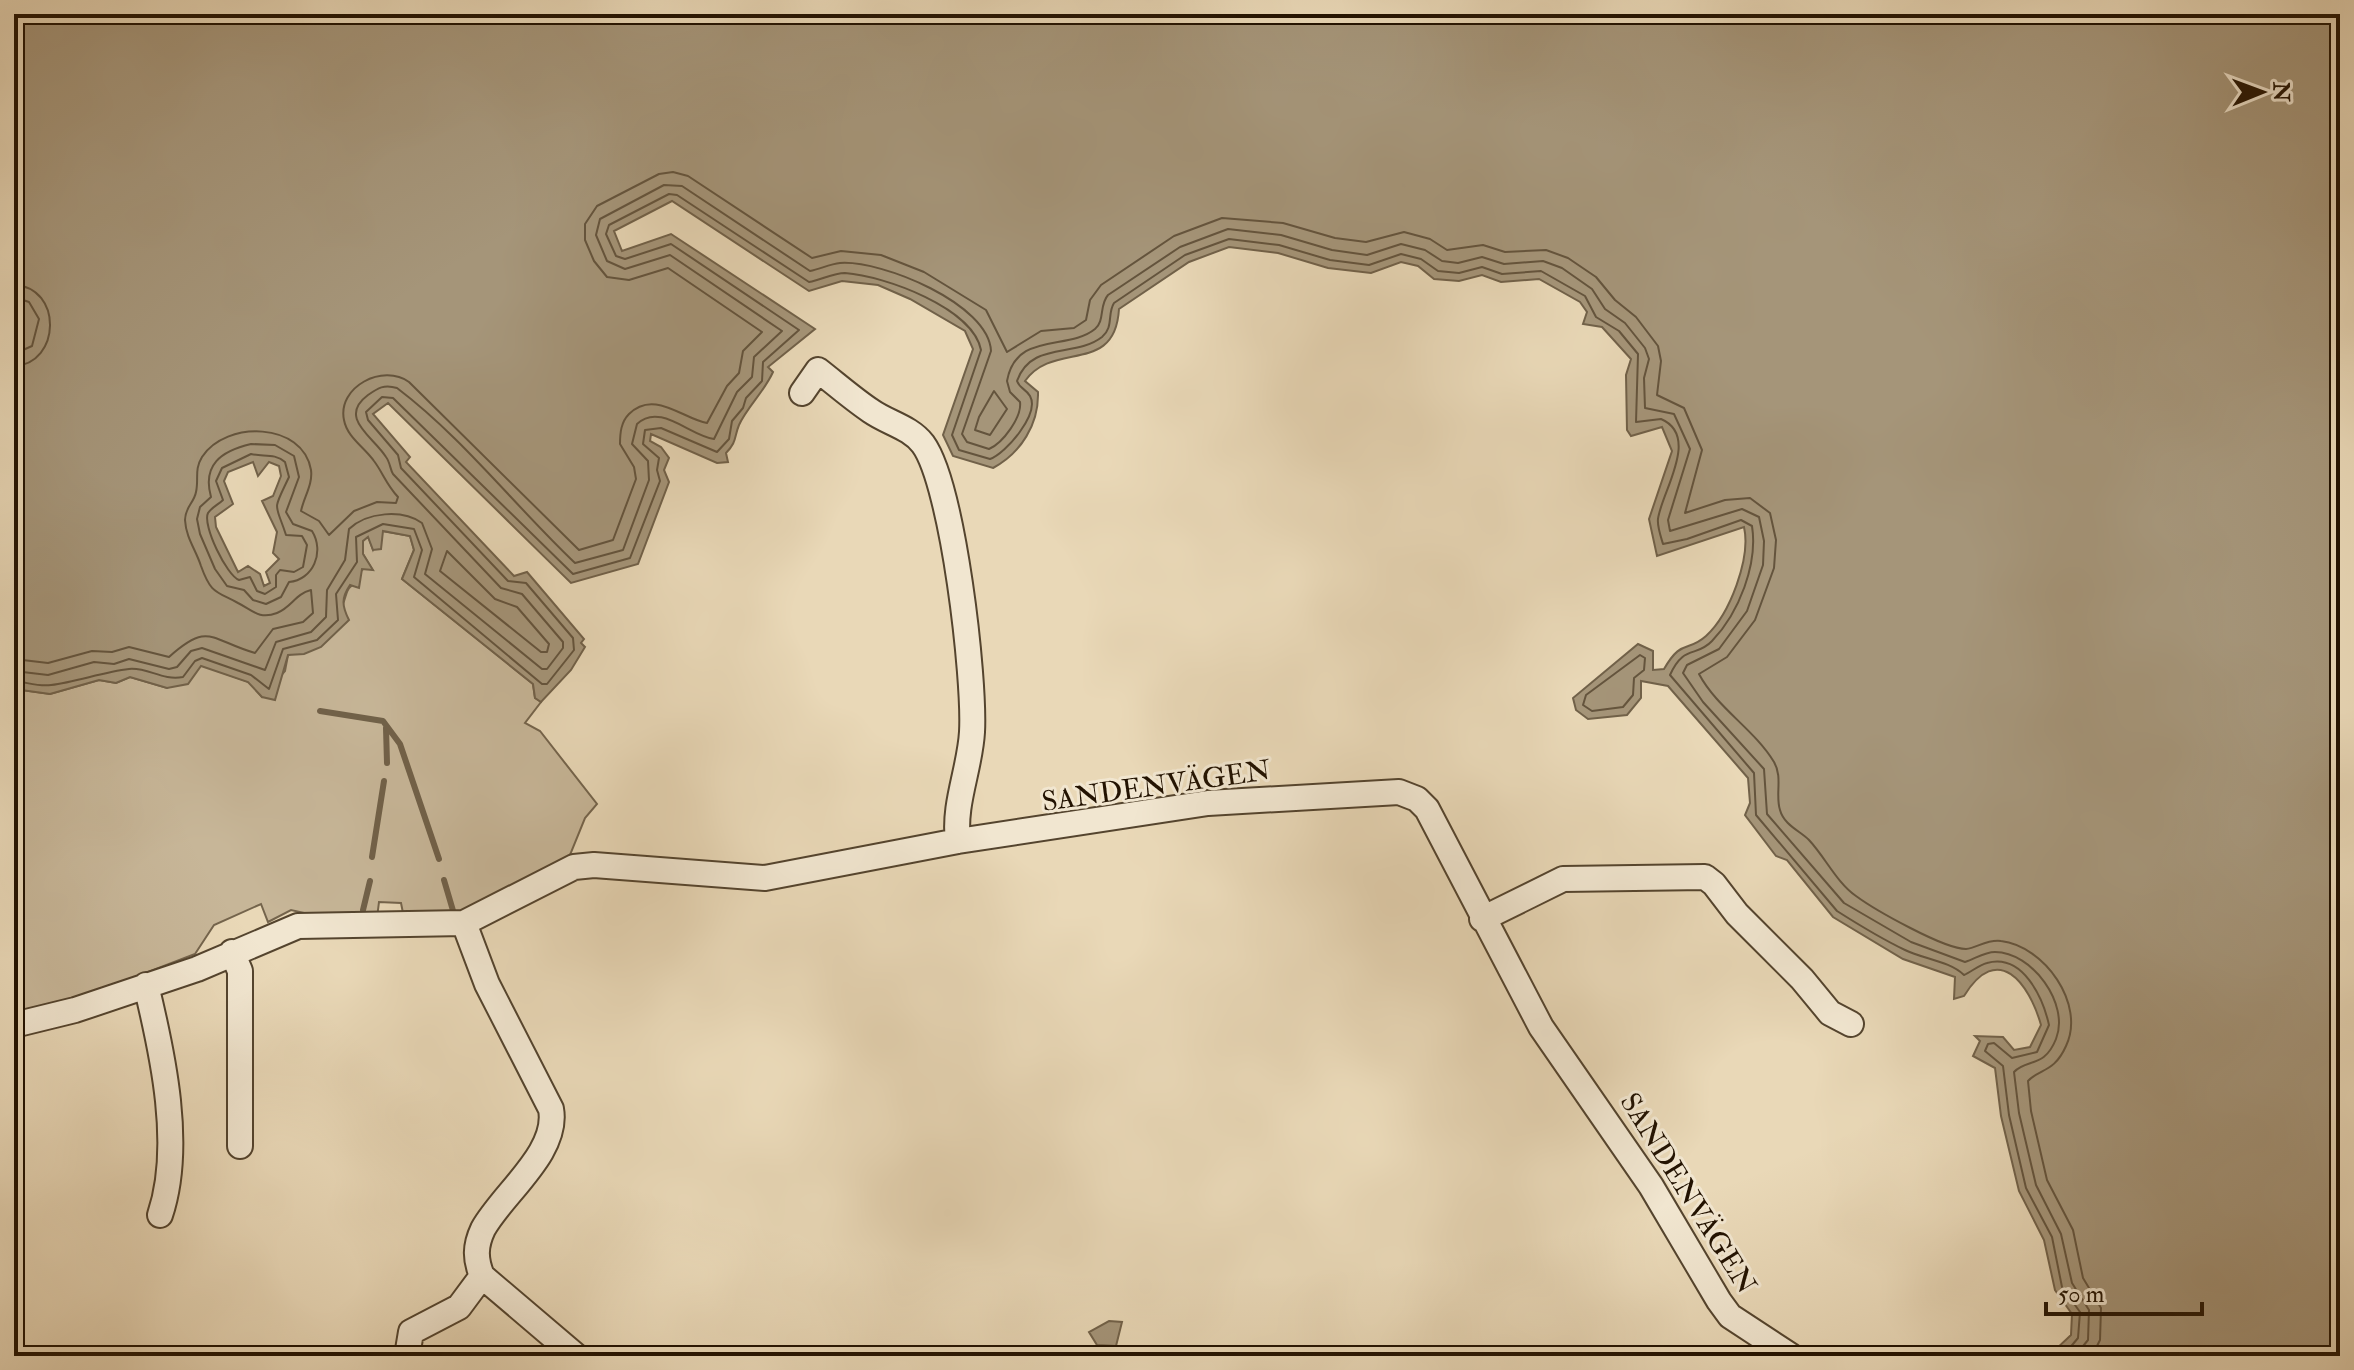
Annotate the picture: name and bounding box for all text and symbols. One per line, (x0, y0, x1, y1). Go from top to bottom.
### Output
north arrow (2222, 52, 2302, 132)
text: N (2267, 81, 2295, 102)
street label: SANDENVÄGEN (1040, 753, 1273, 820)
street label: SANDENVÄGEN (1612, 1087, 1764, 1301)
scale bar (2046, 1266, 2202, 1316)
text: 50 m (2058, 1279, 2105, 1310)

